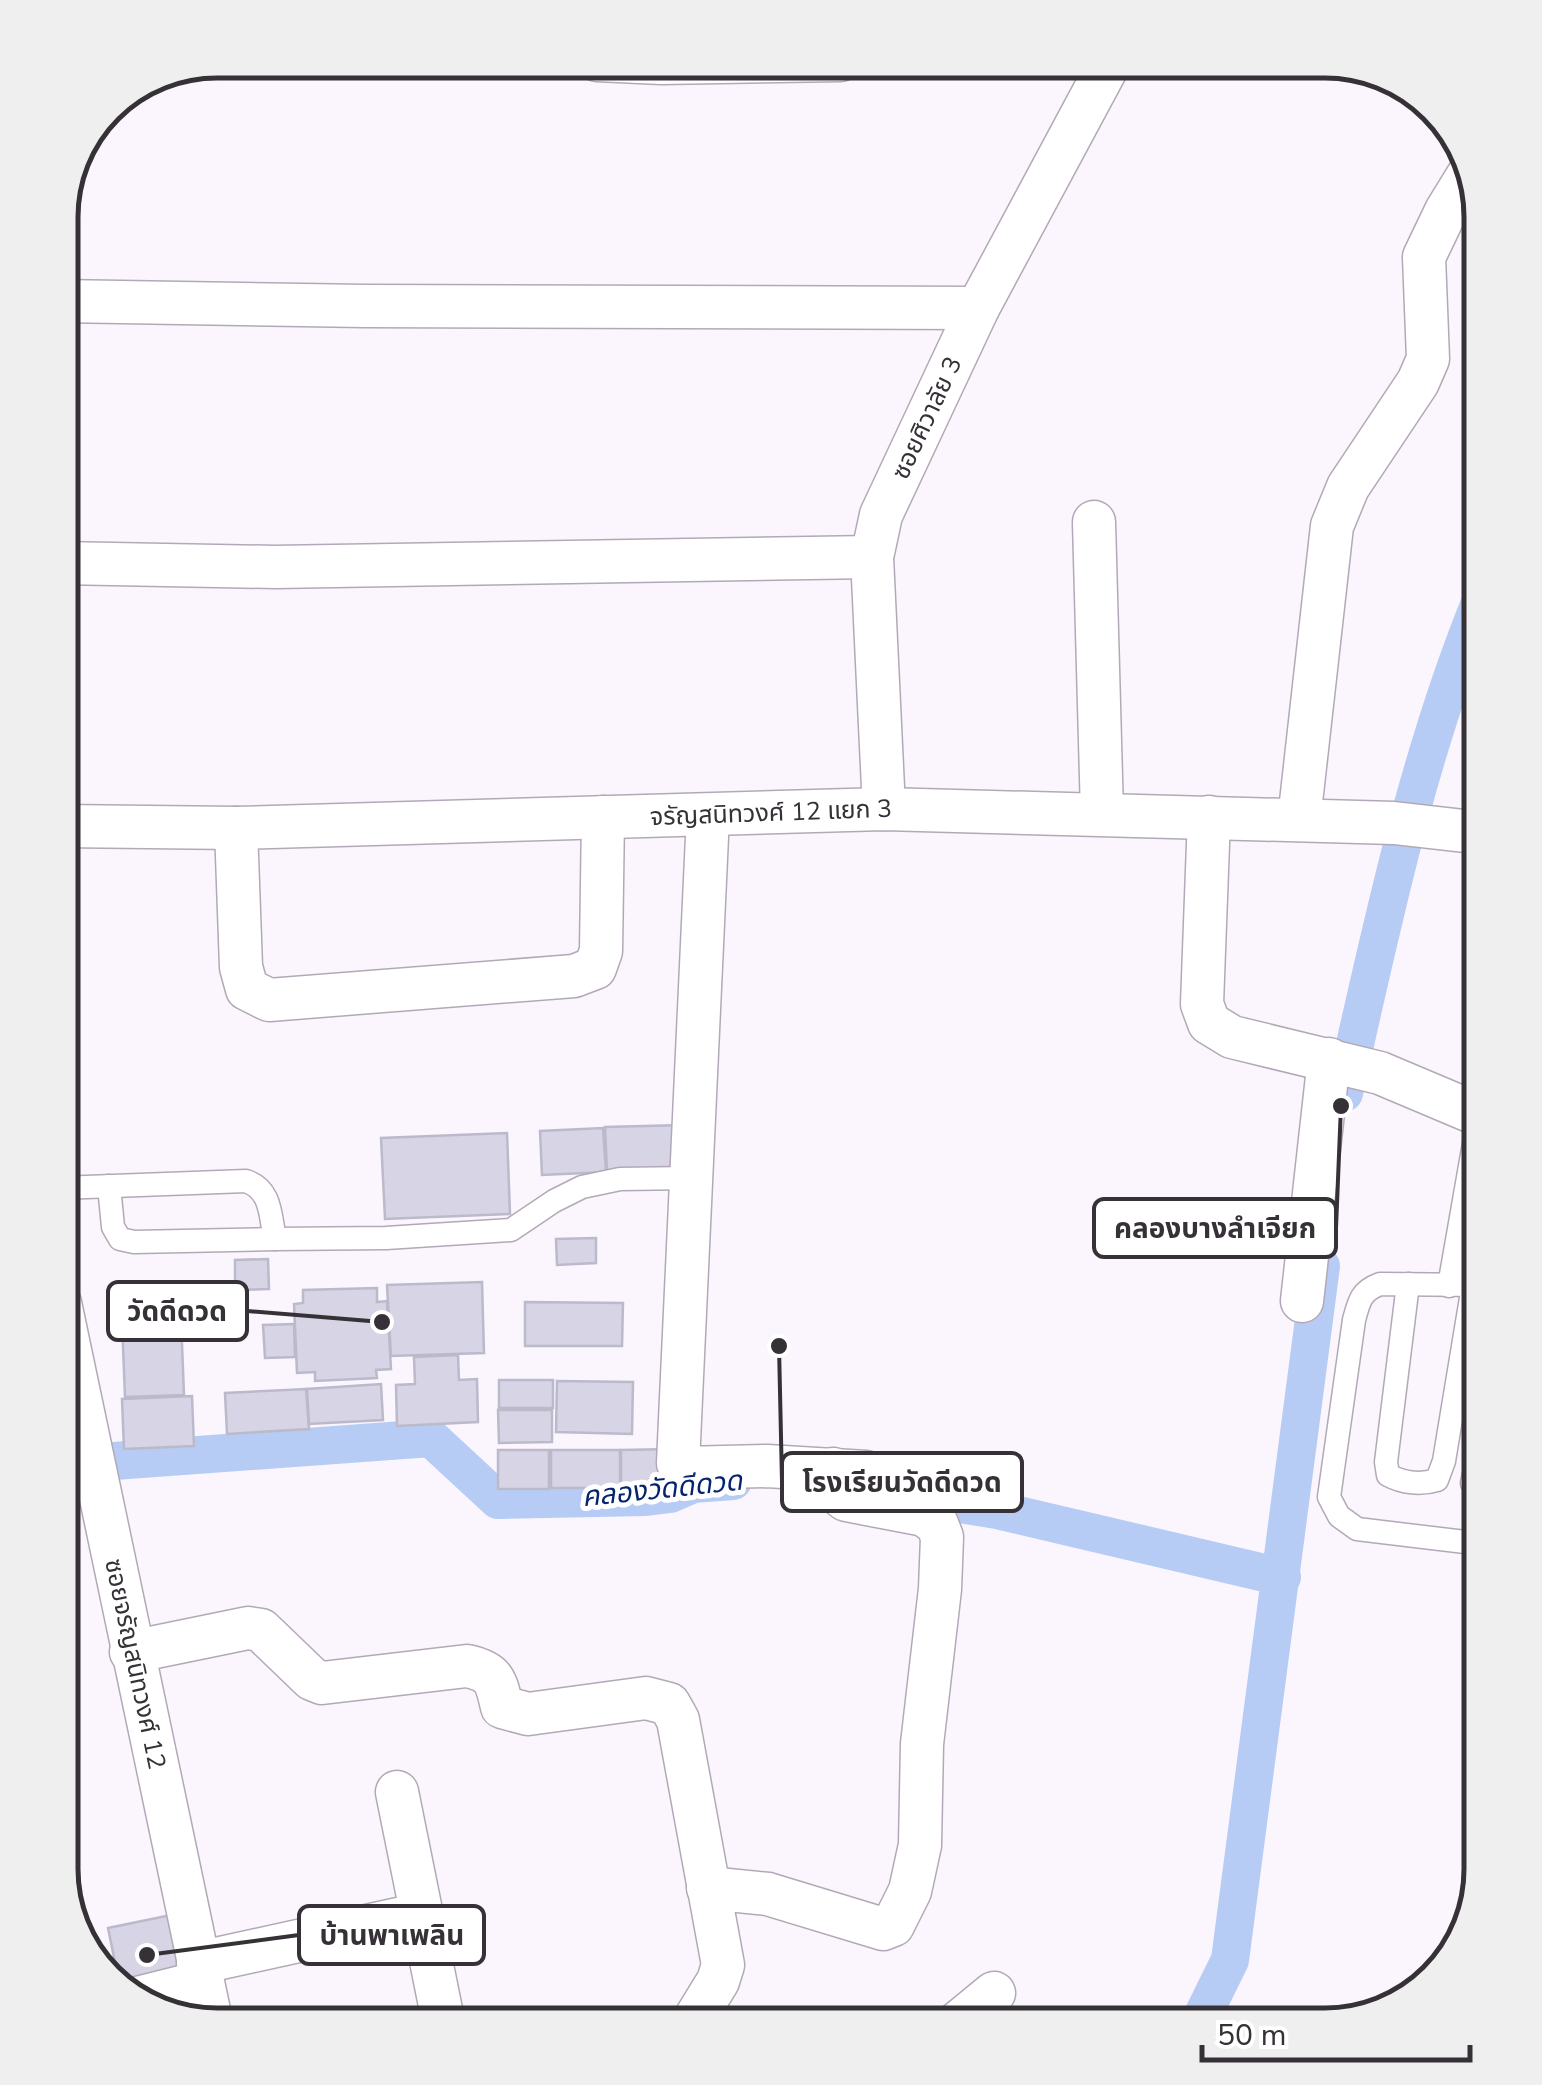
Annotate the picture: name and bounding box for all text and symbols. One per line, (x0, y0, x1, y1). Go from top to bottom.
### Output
street label: ซอยศิวาลัย 3 (884, 351, 970, 485)
street label: จรัญสนิทวงศ์ 12 แยก 3 (649, 792, 893, 834)
callout: คลองบางลำเจียก (1094, 1199, 1336, 1257)
text: คลองบางลำเจียก (1114, 1210, 1316, 1248)
callout: วัดดีดวด (108, 1282, 247, 1340)
text: วัดดีดวด (127, 1293, 227, 1331)
callout: โรงเรียนวัดดีดวด (782, 1453, 1022, 1511)
water label: คลองวัดดีดวด (580, 1462, 745, 1516)
text: โรงเรียนวัดดีดวด (802, 1464, 1002, 1502)
street label: ซอยจรัญสนิทวงศ์ 12 (96, 1556, 174, 1772)
callout: บ้านพาเพลิน (299, 1906, 484, 1964)
text: บ้านพาเพลิน (320, 1917, 464, 1955)
scale bar (1202, 2000, 1470, 2062)
text: 50 m (1217, 2015, 1286, 2056)

